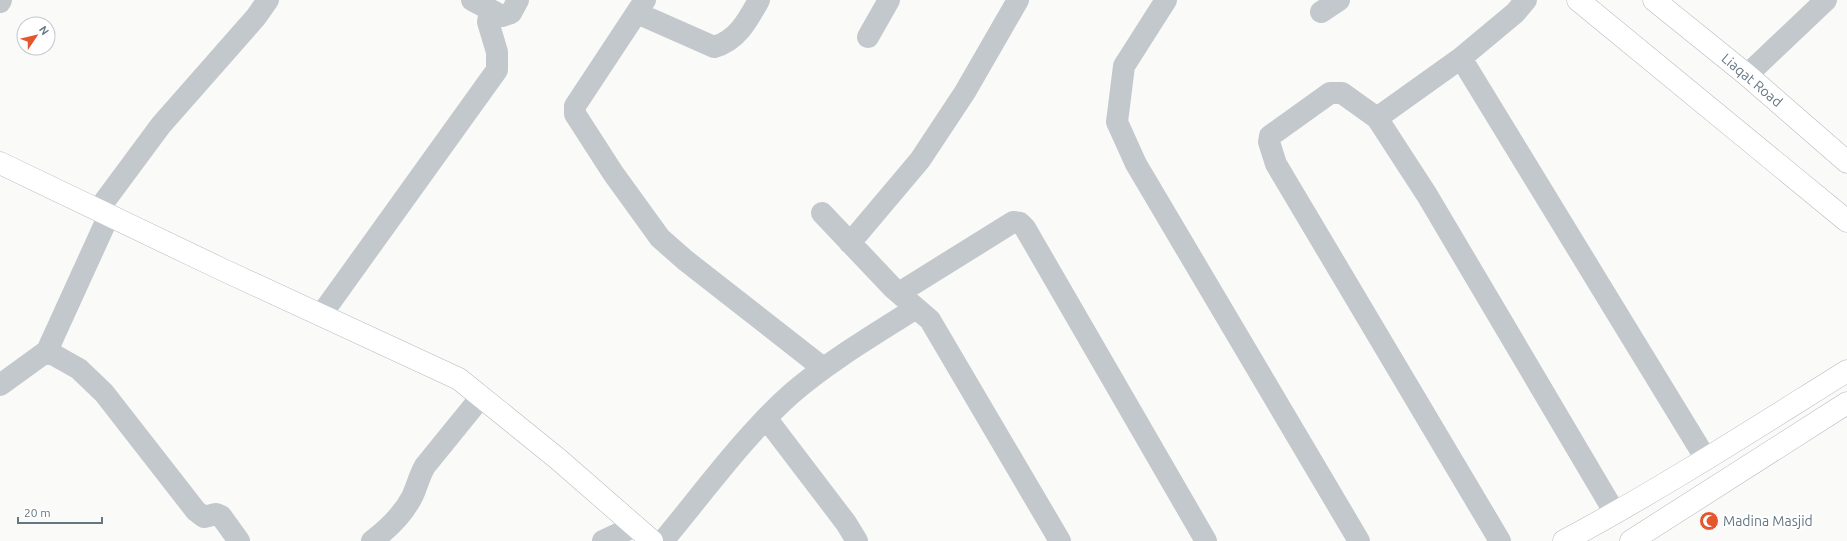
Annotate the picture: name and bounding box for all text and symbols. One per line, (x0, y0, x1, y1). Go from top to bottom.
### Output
north arrow (16, 16, 56, 56)
text: N (37, 23, 51, 37)
street label: Liaqat Road (1718, 50, 1786, 110)
scale bar (18, 499, 102, 525)
text: 20 m (24, 506, 51, 519)
mosque icon: Madina Masjid (1698, 510, 1720, 532)
place label: Madina Masjid (1723, 513, 1813, 529)

